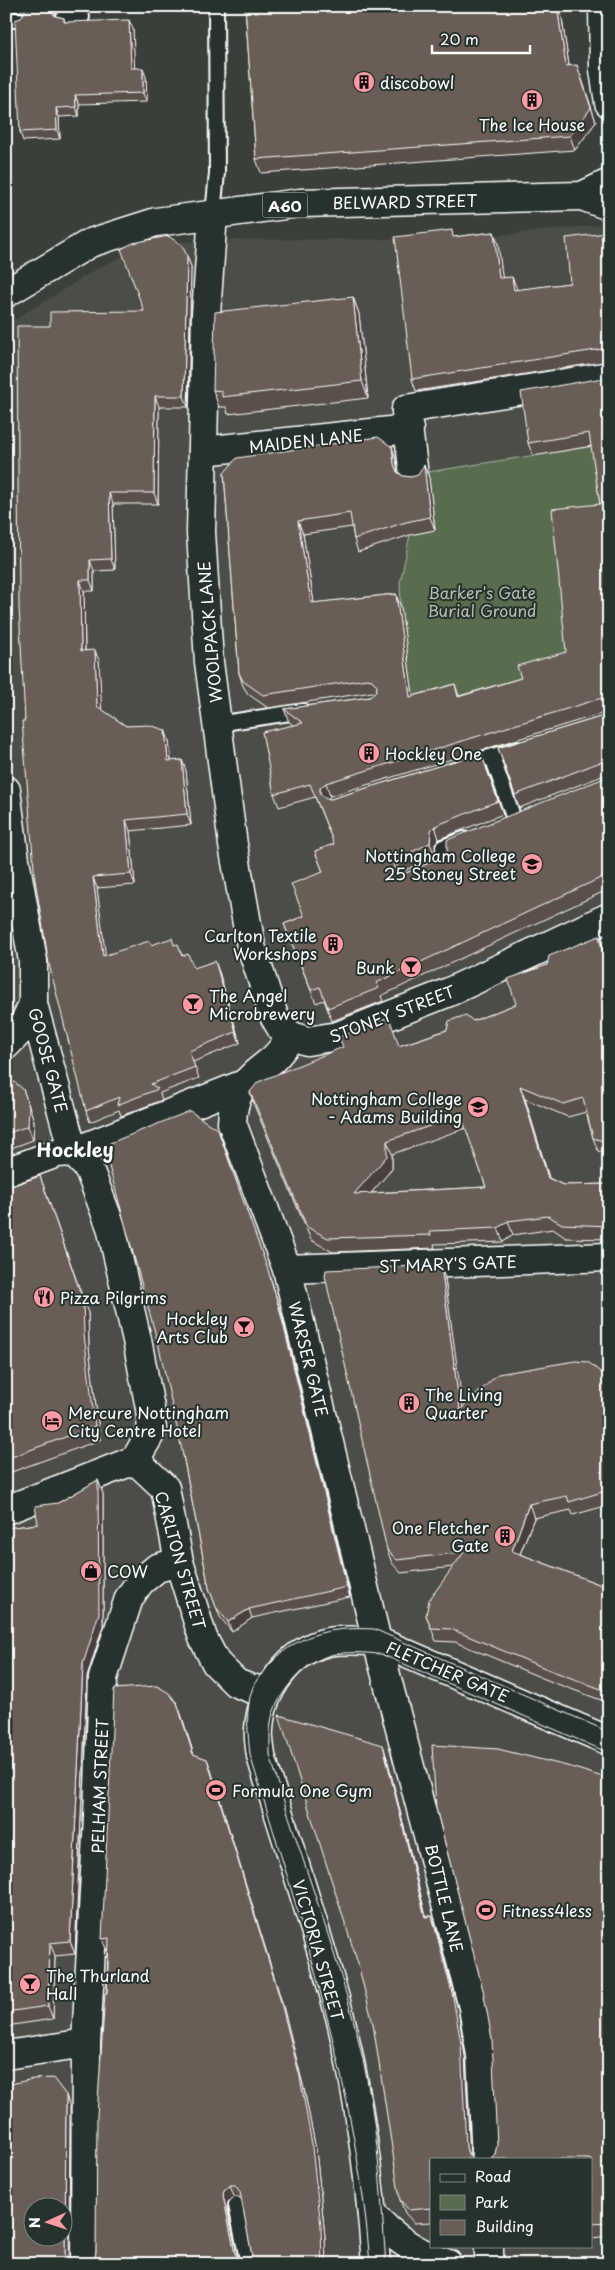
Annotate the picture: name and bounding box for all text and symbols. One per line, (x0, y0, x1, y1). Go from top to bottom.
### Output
scale bar (432, 22, 530, 54)
text: 20 m (440, 27, 479, 50)
building icon: discobowl (352, 70, 376, 94)
place label: discobowl (380, 70, 454, 94)
building icon: The Ice House (520, 88, 544, 112)
place label: The Ice House (479, 112, 585, 136)
street label: BELWARD STREET (332, 188, 478, 214)
road number: A60 (262, 192, 308, 218)
street label: MAIDEN LANE (248, 422, 364, 458)
street label: WOOLPACK LANE (191, 560, 227, 704)
park label: Barker's Gate Burial Ground (427, 580, 537, 622)
building icon: Hockley One (357, 741, 381, 765)
place label: Hockley One (385, 741, 482, 765)
place label: Nottingham College 25 Stoney Street (365, 843, 516, 885)
school or university icon: Nottingham College 25 Stoney Street (520, 852, 544, 876)
place label: Carlton Textile Workshops (204, 923, 317, 965)
building icon: Carlton Textile Workshops (321, 932, 345, 956)
place label: Bunk (356, 955, 395, 979)
bar icon: Bunk (399, 955, 423, 979)
street label: STONEY STREET (326, 978, 458, 1048)
place label: The Angel Microbrewery (209, 983, 315, 1025)
bar icon: The Angel Microbrewery (181, 992, 205, 1016)
street label: GOOSE GATE (23, 1005, 75, 1115)
place label: Nottingham College - Adams Building (311, 1086, 462, 1128)
school or university icon: Nottingham College - Adams Building (466, 1095, 490, 1119)
district label: Hockley (37, 1135, 113, 1163)
street label: ST MARY'S GATE (379, 1249, 517, 1277)
restaurant icon: Pizza Pilgrims (32, 1285, 56, 1309)
place label: Pizza Pilgrims (60, 1285, 167, 1309)
street label: WARSER GATE (283, 1299, 335, 1419)
place label: Hockley Arts Club (157, 1306, 228, 1348)
bar icon: Hockley Arts Club (232, 1315, 256, 1339)
place label: The Living Quarter (425, 1382, 503, 1424)
building icon: The Living Quarter (397, 1391, 421, 1415)
place label: Mercure Nottingham City Centre Hotel (68, 1400, 229, 1442)
hotel icon: Mercure Nottingham City Centre Hotel (40, 1409, 64, 1433)
street label: CARLTON STREET (150, 1488, 212, 1632)
place label: One Fletcher Gate (392, 1515, 490, 1557)
building icon: One Fletcher Gate (493, 1524, 517, 1548)
shop icon: COW (79, 1559, 103, 1583)
place label: COW (107, 1559, 148, 1583)
street label: FLETCHER GATE (383, 1634, 513, 1708)
street label: PELHAM STREET (85, 1718, 113, 1854)
sports icon: Formula One Gym (204, 1778, 228, 1802)
place label: Formula One Gym (232, 1778, 372, 1802)
street label: BOTTLE LANE (420, 1841, 470, 1955)
street label: VICTORIA STREET (287, 1877, 351, 2023)
sports icon: Fitness4less (474, 1898, 498, 1922)
place label: Fitness4less (502, 1898, 592, 1922)
place label: The Thurland Hall (46, 1963, 150, 2005)
bar icon: The Thurland Hall (18, 1972, 42, 1996)
legend (430, 2158, 592, 2248)
text: Road (475, 2164, 511, 2187)
text: Park (475, 2190, 509, 2213)
north arrow (22, 2198, 72, 2248)
text: Building (475, 2214, 534, 2237)
text: N (24, 2217, 45, 2229)

